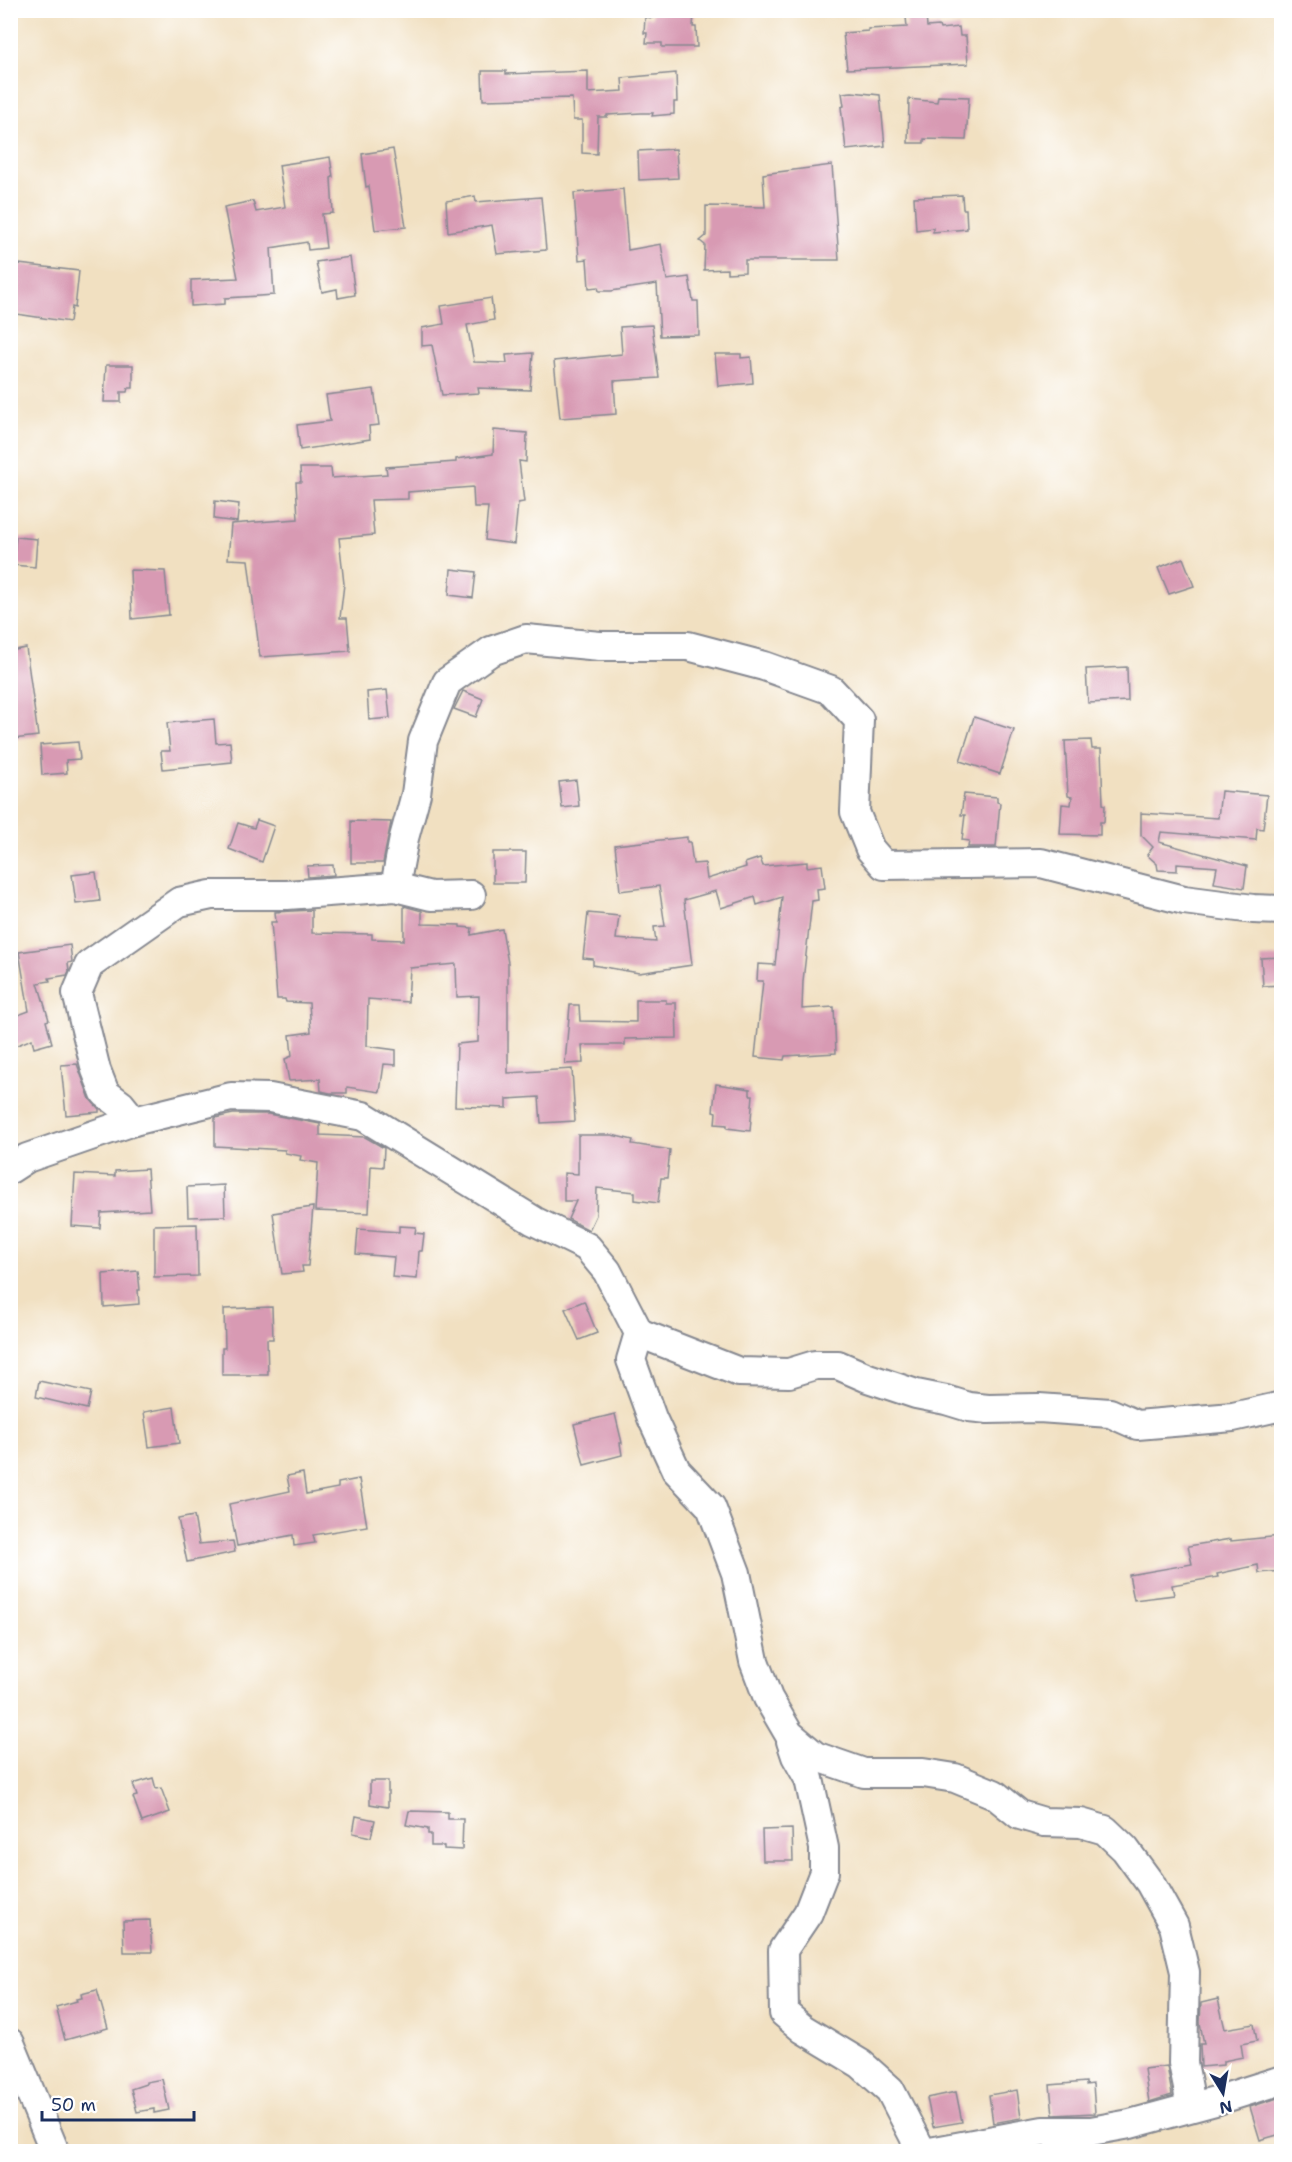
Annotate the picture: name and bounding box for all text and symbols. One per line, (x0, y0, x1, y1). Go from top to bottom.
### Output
north arrow (1193, 2063, 1253, 2123)
scale bar (42, 2084, 194, 2122)
text: 50 m (51, 2093, 96, 2117)
text: N (1218, 2096, 1234, 2119)

